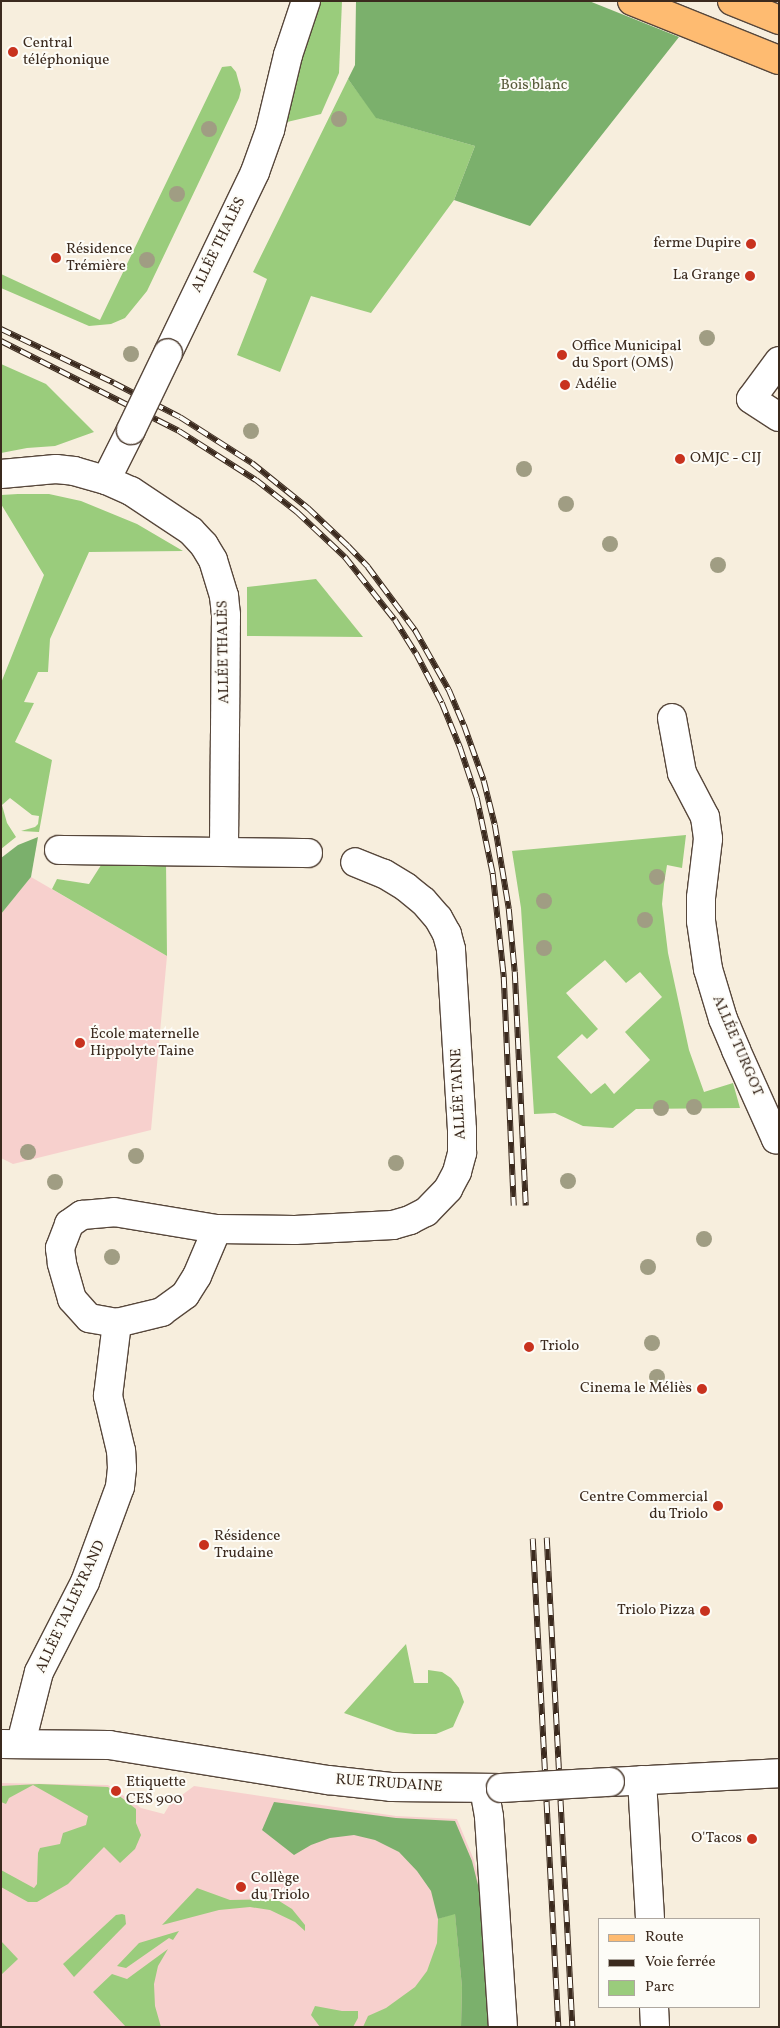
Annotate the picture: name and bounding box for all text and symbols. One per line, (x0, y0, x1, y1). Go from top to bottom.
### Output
place label: Central téléphonique (23, 34, 109, 69)
marker: Central téléphonique (7, 46, 19, 58)
park label: Bois blanc (501, 77, 567, 95)
street label: ALLÉE THALÈS (188, 194, 250, 296)
place label: ferme Dupire (653, 235, 741, 253)
marker: ferme Dupire (745, 238, 757, 250)
place label: Résidence Trémière (66, 240, 132, 275)
marker: Résidence Trémière (50, 252, 62, 264)
place label: La Grange (673, 267, 740, 285)
marker: La Grange (744, 270, 756, 282)
place label: Office Municipal du Sport (OMS) (572, 337, 681, 372)
marker: Office Municipal du Sport (OMS) (556, 349, 568, 361)
place label: Adélie (575, 376, 617, 394)
marker: Adélie (559, 379, 571, 391)
place label: OMJC - CIJ (690, 450, 762, 468)
marker: OMJC - CIJ (674, 453, 686, 465)
street label: ALLÉE THALÈS (214, 600, 234, 704)
street label: ALLÉE TURGOT (708, 993, 766, 1099)
place label: École maternelle Hippolyte Taine (90, 1025, 199, 1060)
marker: École maternelle Hippolyte Taine (74, 1037, 86, 1049)
street label: ALLÉE TAINE (448, 1048, 470, 1140)
place label: Triolo (540, 1338, 579, 1356)
marker: Triolo (522, 1340, 536, 1354)
place label: Cinema le Méliès (580, 1380, 692, 1398)
marker: Cinema le Méliès (696, 1383, 708, 1395)
place label: Centre Commercial du Triolo (580, 1488, 708, 1523)
marker: Centre Commercial du Triolo (712, 1500, 724, 1512)
place label: Résidence Trudaine (214, 1527, 280, 1562)
street label: ALLÉE TALLEYRAND (32, 1538, 110, 1676)
marker: Résidence Trudaine (198, 1539, 210, 1551)
place label: Triolo Pizza (617, 1602, 695, 1620)
marker: Triolo Pizza (699, 1605, 711, 1617)
street label: RUE TRUDAINE (335, 1771, 443, 1797)
place label: Etiquette CES 900 (126, 1773, 186, 1808)
marker: Etiquette CES 900 (110, 1785, 122, 1797)
place label: O'Tacos (691, 1830, 742, 1848)
marker: O'Tacos (746, 1833, 758, 1845)
place label: Collège du Triolo (251, 1869, 310, 1904)
marker: Collège du Triolo (235, 1881, 247, 1893)
legend (598, 1918, 760, 2008)
text: Route (645, 1927, 684, 1948)
text: Voie ferrée (645, 1952, 716, 1973)
text: Parc (645, 1977, 674, 1998)

